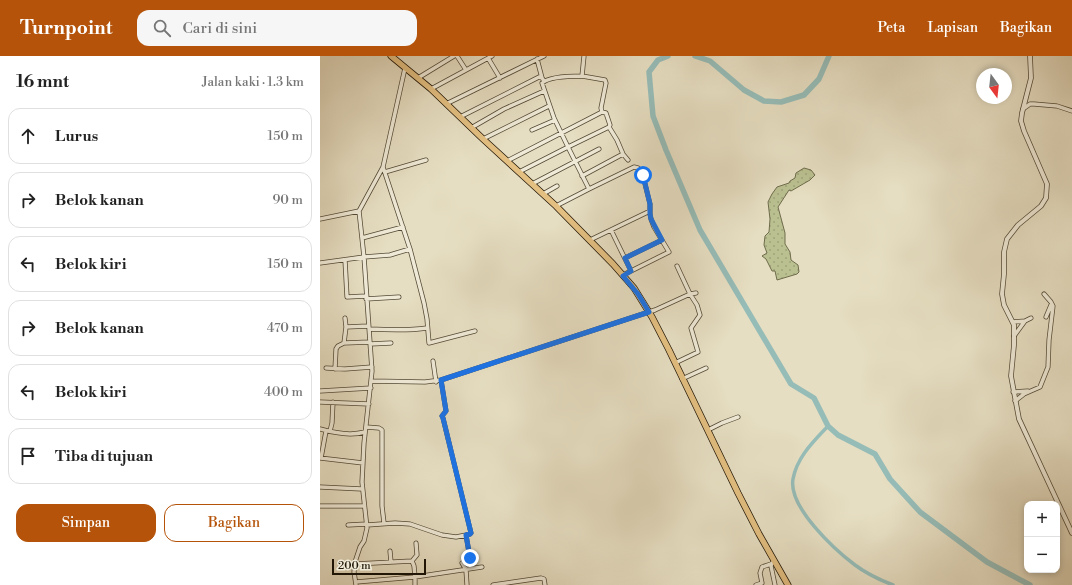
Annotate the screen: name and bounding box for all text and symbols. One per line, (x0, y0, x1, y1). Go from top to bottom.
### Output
search box (137, 10, 417, 46)
text: Turnpoint (20, 16, 113, 40)
icon: search (151, 17, 173, 39)
text: Cari di sini (183, 19, 257, 38)
text: Peta (877, 19, 905, 37)
text: Lapisan (927, 19, 978, 37)
text: Bagikan (1000, 19, 1052, 37)
north arrow (976, 68, 1012, 104)
text: 16 mnt (16, 71, 69, 93)
text: Jalan kaki · 1.3 km (202, 74, 304, 90)
icon: ahead (17, 125, 39, 147)
text: Lurus (55, 127, 98, 146)
text: 150 m (268, 128, 303, 144)
route start (634, 166, 652, 184)
icon: right (17, 189, 39, 211)
text: Belok kanan (55, 191, 144, 210)
text: 90 m (272, 192, 303, 208)
icon: left (17, 253, 39, 275)
text: Belok kiri (55, 255, 126, 274)
text: 150 m (268, 256, 303, 272)
icon: right (17, 317, 39, 339)
text: Belok kanan (55, 319, 144, 338)
text: 470 m (267, 320, 303, 336)
icon: left (17, 381, 39, 403)
text: Belok kiri (55, 383, 126, 402)
text: 400 m (264, 384, 303, 400)
icon: arrive (17, 445, 39, 467)
text: Tiba di tujuan (55, 447, 153, 466)
map controls (1024, 501, 1060, 573)
button: + (1024, 501, 1060, 537)
button: Simpan (16, 504, 156, 542)
button: Bagikan (164, 504, 304, 542)
button: − (1024, 537, 1060, 573)
route end (461, 549, 479, 567)
scale bar (332, 557, 426, 576)
text: 200 m (338, 559, 371, 573)

